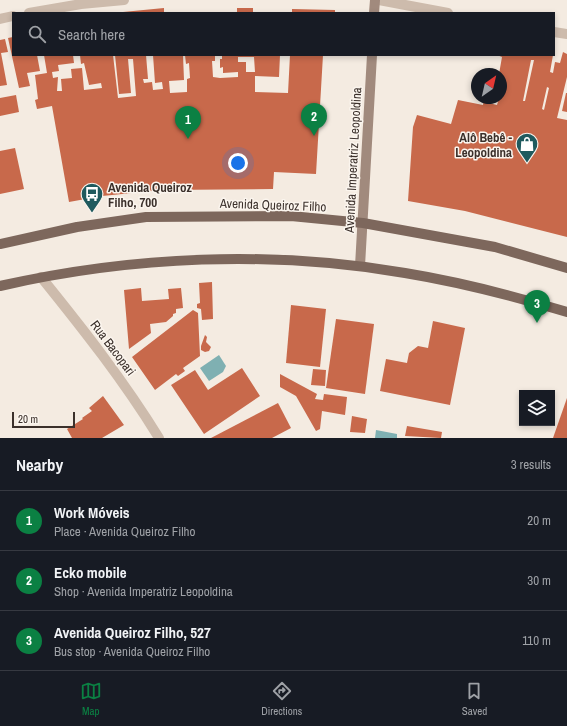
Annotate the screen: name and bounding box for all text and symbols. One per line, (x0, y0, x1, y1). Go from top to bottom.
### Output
search box (12, 12, 555, 56)
icon: search (26, 23, 48, 45)
text: Search here (58, 24, 125, 45)
north arrow (471, 68, 507, 104)
street label: Avenida Imperatriz Leopoldina (341, 87, 365, 234)
pin: 2 (301, 103, 327, 136)
pin: 1 (175, 106, 201, 139)
place label: Alô Bebê - Leopoldina (455, 129, 512, 161)
shop icon: Alô Bebê - Leopoldina (514, 131, 540, 164)
your location (228, 153, 248, 173)
place label: Avenida Queiroz Filho, 700 (108, 179, 192, 211)
bus stop icon: Avenida Queiroz Filho, 700 (79, 181, 105, 214)
street label: Avenida Queiroz Filho (218, 195, 327, 215)
pin: 3 (524, 290, 550, 323)
street label: Rua Bacopari (87, 317, 139, 379)
map controls (519, 390, 555, 426)
button: layers (519, 390, 555, 426)
scale bar (12, 410, 75, 429)
text: 20 m (18, 412, 38, 426)
text: Nearby (16, 453, 63, 476)
text: 3 results (511, 456, 551, 473)
text: Work Móveis (54, 502, 130, 523)
text: 1 (26, 512, 32, 529)
text: 20 m (527, 512, 551, 529)
text: Place · Avenida Queiroz Filho (54, 523, 195, 540)
text: Ecko mobile (54, 562, 126, 583)
text: 2 (26, 572, 32, 589)
text: 30 m (527, 572, 551, 589)
text: Shop · Avenida Imperatriz Leopoldina (54, 583, 233, 600)
text: Avenida Queiroz Filho, 527 (54, 622, 211, 643)
text: 3 (26, 632, 32, 649)
text: 110 m (522, 632, 551, 649)
text: Bus stop · Avenida Queiroz Filho (54, 643, 210, 660)
tab: Map (80, 680, 102, 718)
tab: Directions (261, 680, 302, 718)
tab: Saved (462, 680, 487, 718)

